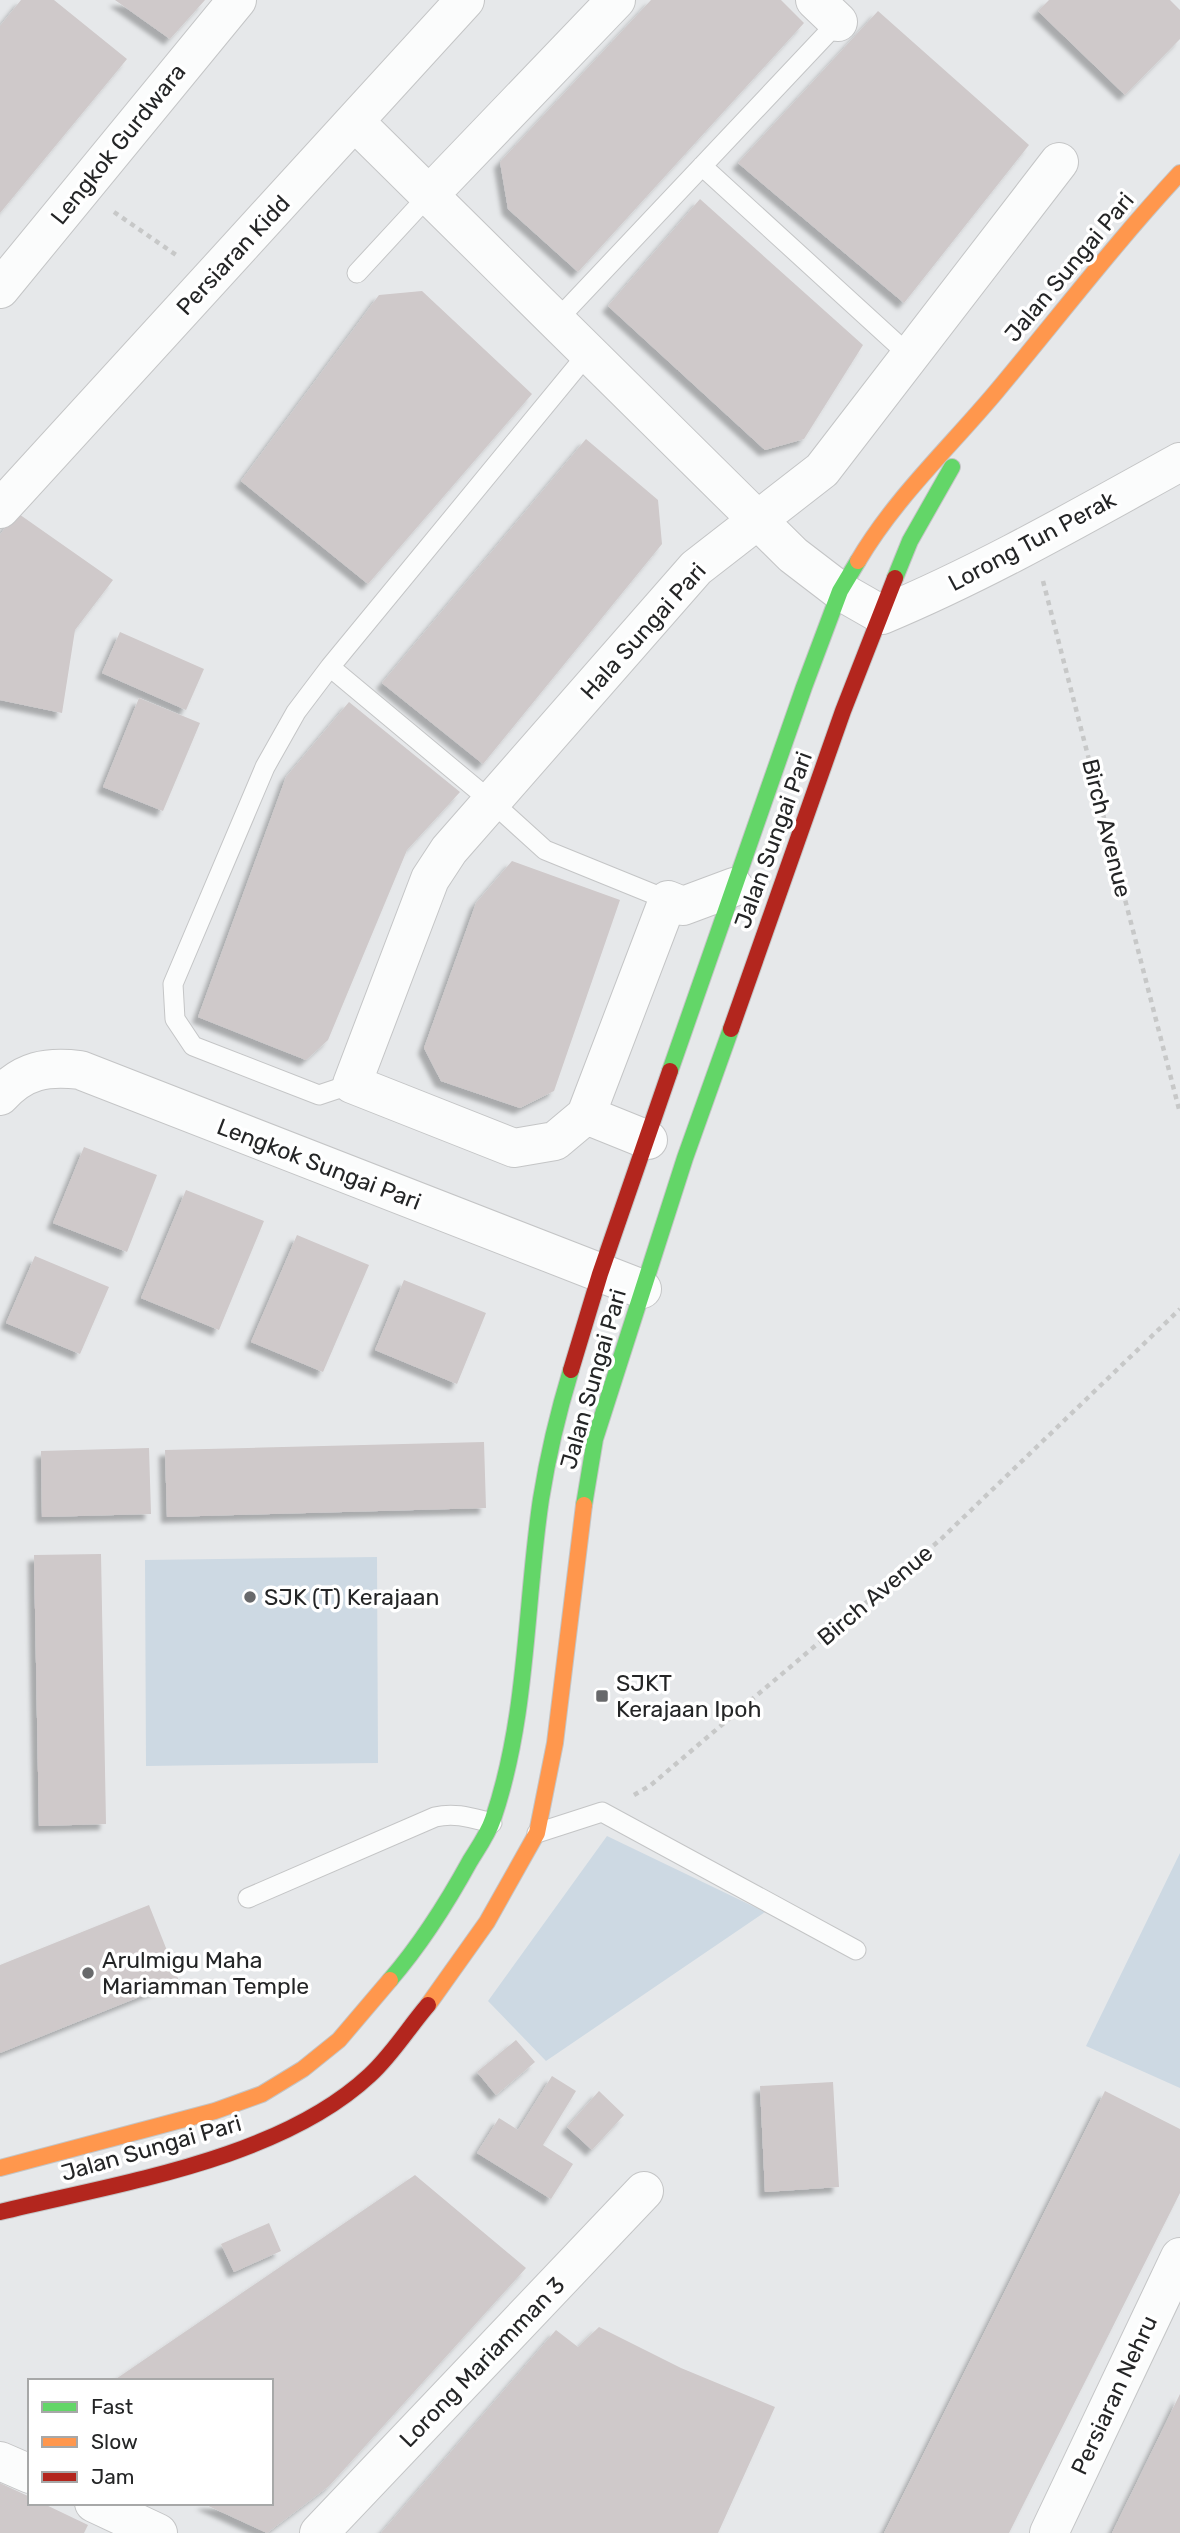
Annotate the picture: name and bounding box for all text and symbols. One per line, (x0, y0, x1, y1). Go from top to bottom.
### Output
street label: Lengkok Gurdwara (45, 58, 191, 230)
street label: Jalan Sungai Pari (998, 187, 1140, 347)
street label: Persiaran Kidd (170, 189, 296, 321)
street label: Lorong Tun Perak (943, 485, 1121, 597)
street label: Hala Sungai Pari (574, 557, 712, 705)
street label: Jalan Sungai Pari (728, 748, 818, 932)
street label: Birch Avenue (1076, 756, 1138, 900)
street label: Lengkok Sungai Pari (213, 1112, 425, 1216)
street label: Jalan Sungai Pari (554, 1286, 632, 1472)
street label: Birch Avenue (812, 1539, 938, 1651)
place label: SJK (T) Kerajaan (264, 1583, 439, 1611)
marker: SJK (T) Kerajaan (242, 1589, 258, 1605)
place label: SJKT Kerajaan Ipoh (616, 1669, 762, 1723)
marker: SJKT Kerajaan Ipoh (594, 1688, 610, 1704)
place label: Arulmigu Maha Mariamman Temple (102, 1946, 309, 2000)
marker: Arulmigu Maha Mariamman Temple (80, 1965, 96, 1981)
street label: Jalan Sungai Pari (58, 2109, 244, 2187)
street label: Lorong Mariamman 3 (393, 2271, 571, 2453)
street label: Persiaran Nehru (1065, 2311, 1163, 2479)
legend (28, 2379, 273, 2505)
text: Fast (91, 2394, 133, 2419)
text: Slow (91, 2429, 138, 2454)
text: Jam (91, 2464, 135, 2489)

